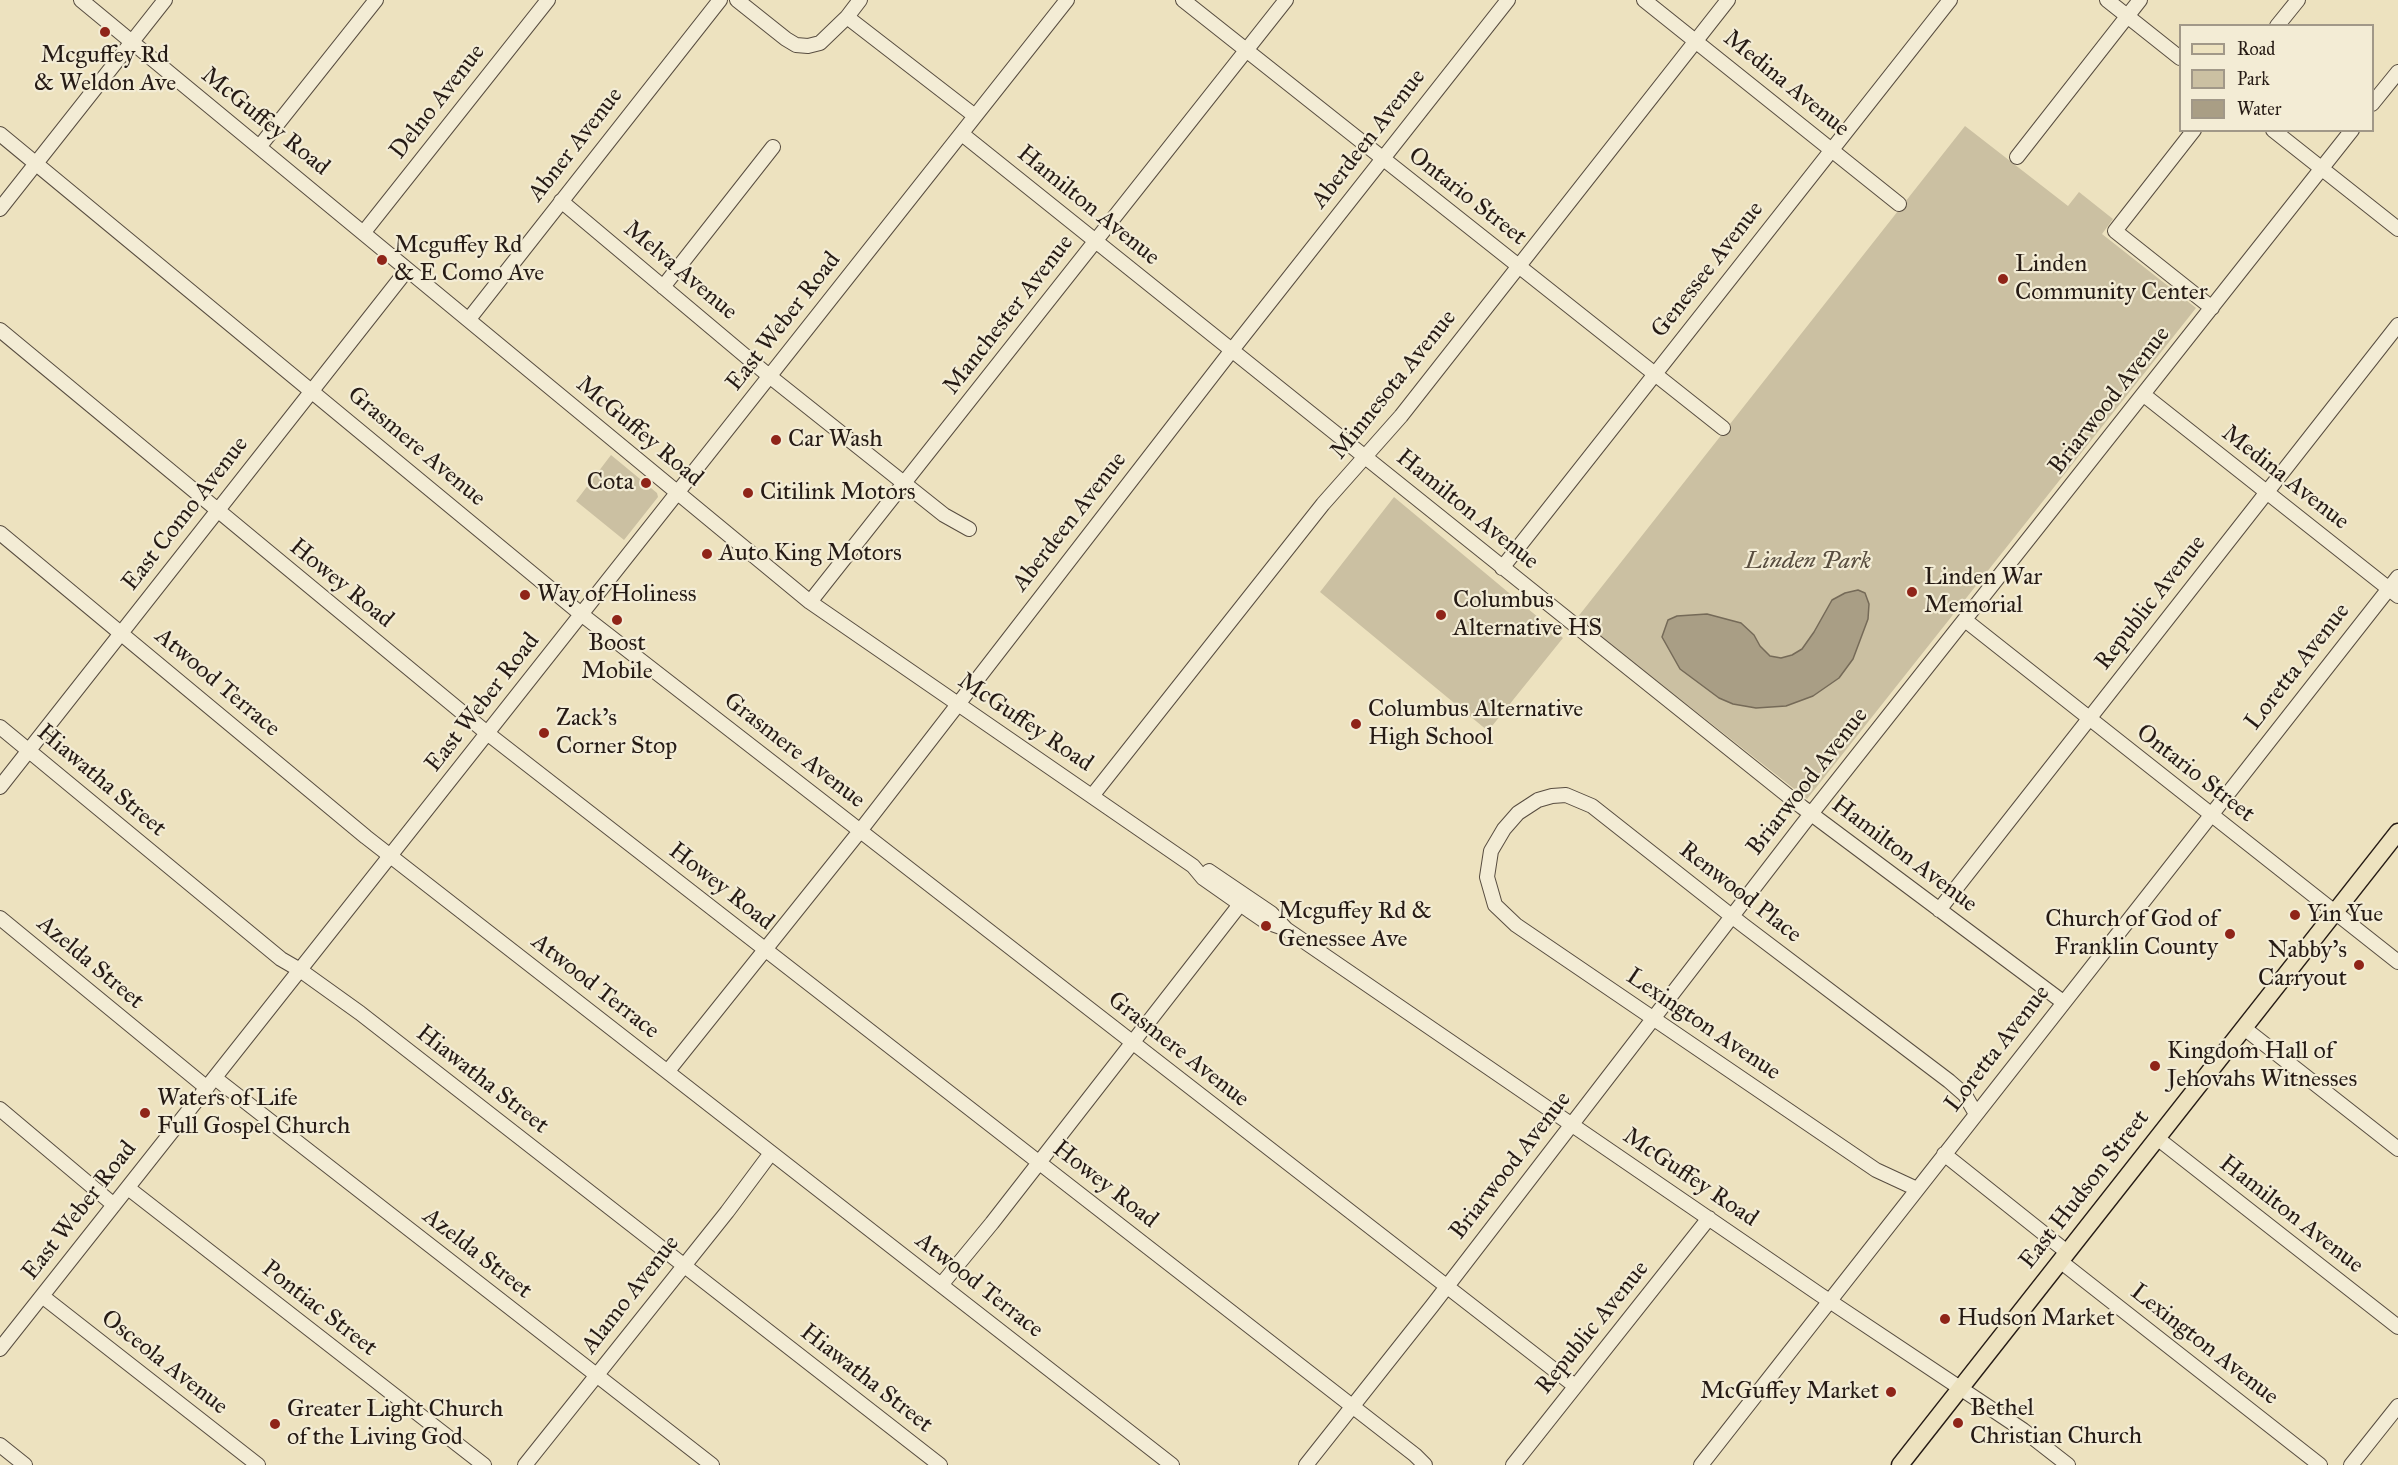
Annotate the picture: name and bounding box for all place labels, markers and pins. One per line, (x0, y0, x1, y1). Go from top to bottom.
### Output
marker: Mcguffey Rd & Weldon Ave (98, 25, 112, 39)
place label: Mcguffey Rd & Weldon Ave (34, 42, 176, 98)
place label: Mcguffey Rd & E Como Ave (394, 232, 544, 288)
place label: Linden Community Center (2015, 251, 2208, 307)
marker: Mcguffey Rd & E Como Ave (375, 253, 389, 267)
marker: Linden Community Center (1996, 272, 2010, 286)
place label: Car Wash (788, 426, 883, 454)
marker: Car Wash (769, 433, 783, 447)
place label: Cota (587, 469, 634, 497)
marker: Cota (639, 476, 653, 490)
place label: Citilink Motors (760, 479, 915, 507)
marker: Citilink Motors (741, 486, 755, 500)
place label: Auto King Motors (719, 540, 902, 568)
marker: Auto King Motors (700, 547, 714, 561)
place label: Linden War Memorial (1924, 564, 2042, 620)
place label: Way of Holiness (537, 581, 697, 609)
marker: Linden War Memorial (1905, 585, 1919, 599)
place label: Columbus Alternative HS (1453, 587, 1602, 643)
marker: Way of Holiness (518, 588, 532, 602)
marker: Columbus Alternative HS (1434, 608, 1448, 622)
marker: Boost Mobile (610, 613, 624, 627)
place label: Boost Mobile (581, 630, 653, 686)
place label: Columbus Alternative High School (1368, 696, 1583, 752)
place label: Zack's Corner Stop (556, 705, 677, 761)
marker: Columbus Alternative High School (1349, 717, 1363, 731)
marker: Zack's Corner Stop (537, 726, 551, 740)
place label: Mcguffey Rd & Genessee Ave (1278, 898, 1432, 954)
place label: Yin Yue (2307, 901, 2383, 929)
place label: Church of God of Franklin County (2045, 906, 2218, 962)
marker: Yin Yue (2288, 908, 2302, 922)
marker: Mcguffey Rd & Genessee Ave (1259, 919, 1273, 933)
marker: Church of God of Franklin County (2223, 927, 2237, 941)
place label: Nabby's Carryout (2258, 937, 2347, 993)
marker: Nabby's Carryout (2352, 958, 2366, 972)
place label: Kingdom Hall of Jehovahs Witnesses (2167, 1038, 2357, 1094)
marker: Kingdom Hall of Jehovahs Witnesses (2148, 1059, 2162, 1073)
place label: Waters of Life Full Gospel Church (157, 1085, 350, 1141)
marker: Waters of Life Full Gospel Church (138, 1106, 152, 1120)
place label: Hudson Market (1957, 1305, 2115, 1333)
marker: Hudson Market (1938, 1312, 1952, 1326)
place label: McGuffey Market (1700, 1378, 1879, 1406)
marker: McGuffey Market (1884, 1385, 1898, 1399)
place label: Bethel Christian Church (1970, 1395, 2142, 1451)
place label: Greater Light Church of the Living God (287, 1396, 503, 1452)
marker: Bethel Christian Church (1951, 1416, 1965, 1430)
marker: Greater Light Church of the Living God (268, 1417, 282, 1431)

